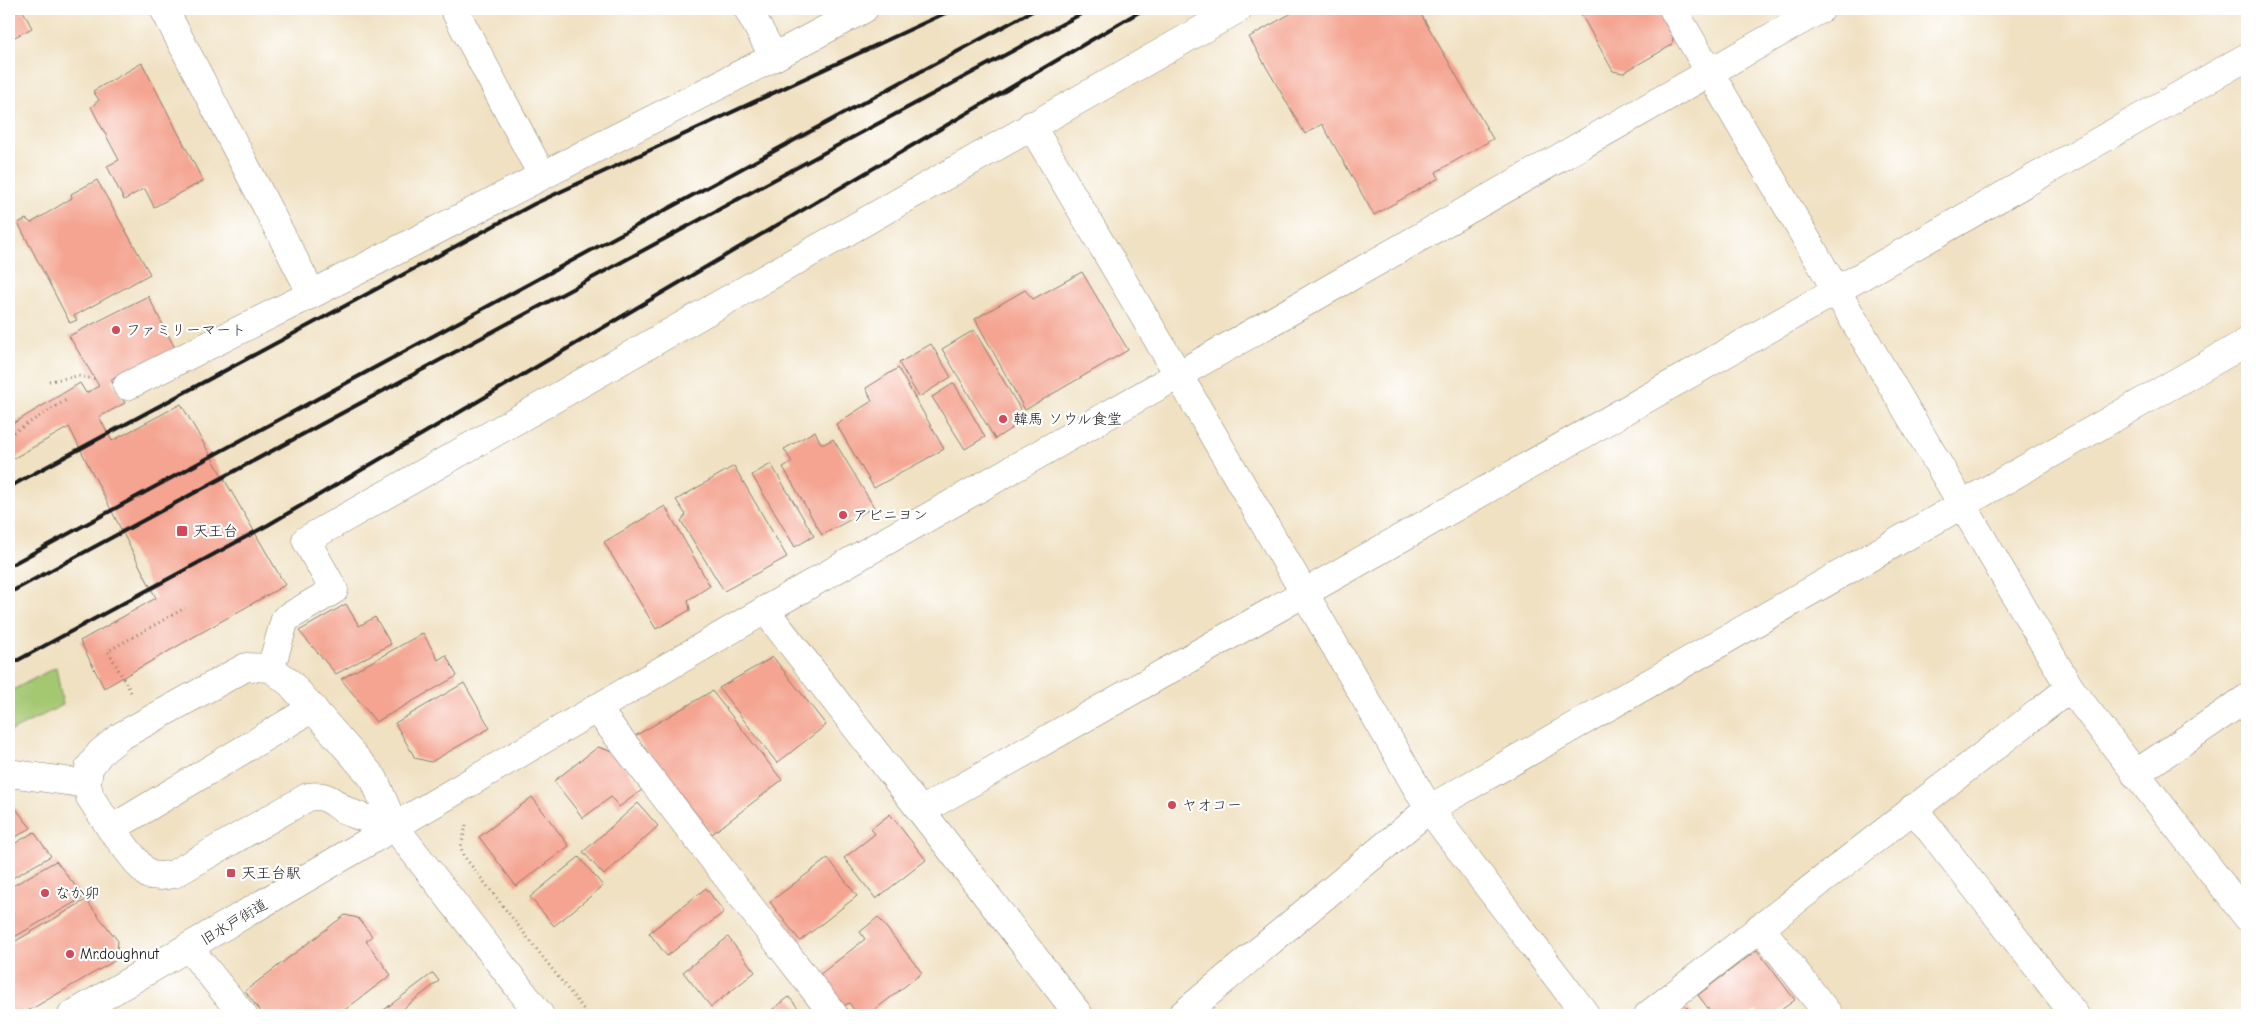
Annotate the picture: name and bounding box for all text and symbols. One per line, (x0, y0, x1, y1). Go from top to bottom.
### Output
place label: ファミリーマート (126, 321, 246, 339)
marker: ファミリーマート (110, 324, 122, 336)
place label: 韓馬 ソウル食堂 (1013, 410, 1122, 428)
marker: 韓馬 ソウル食堂 (997, 413, 1009, 425)
place label: アビニヨン (853, 506, 928, 524)
marker: アビニヨン (837, 509, 849, 521)
place label: 天王台 (193, 522, 238, 540)
marker: 天王台 (175, 524, 189, 538)
place label: ヤオコー (1182, 796, 1242, 814)
marker: ヤオコー (1166, 799, 1178, 811)
place label: 天王台駅 (241, 864, 301, 882)
marker: 天王台駅 (225, 867, 237, 879)
place label: なか卯 (55, 884, 100, 902)
marker: なか卯 (39, 887, 51, 899)
street label: 旧水戸街道 (197, 895, 271, 949)
place label: Mr.doughnut (80, 945, 160, 963)
marker: Mr.doughnut (64, 948, 76, 960)

